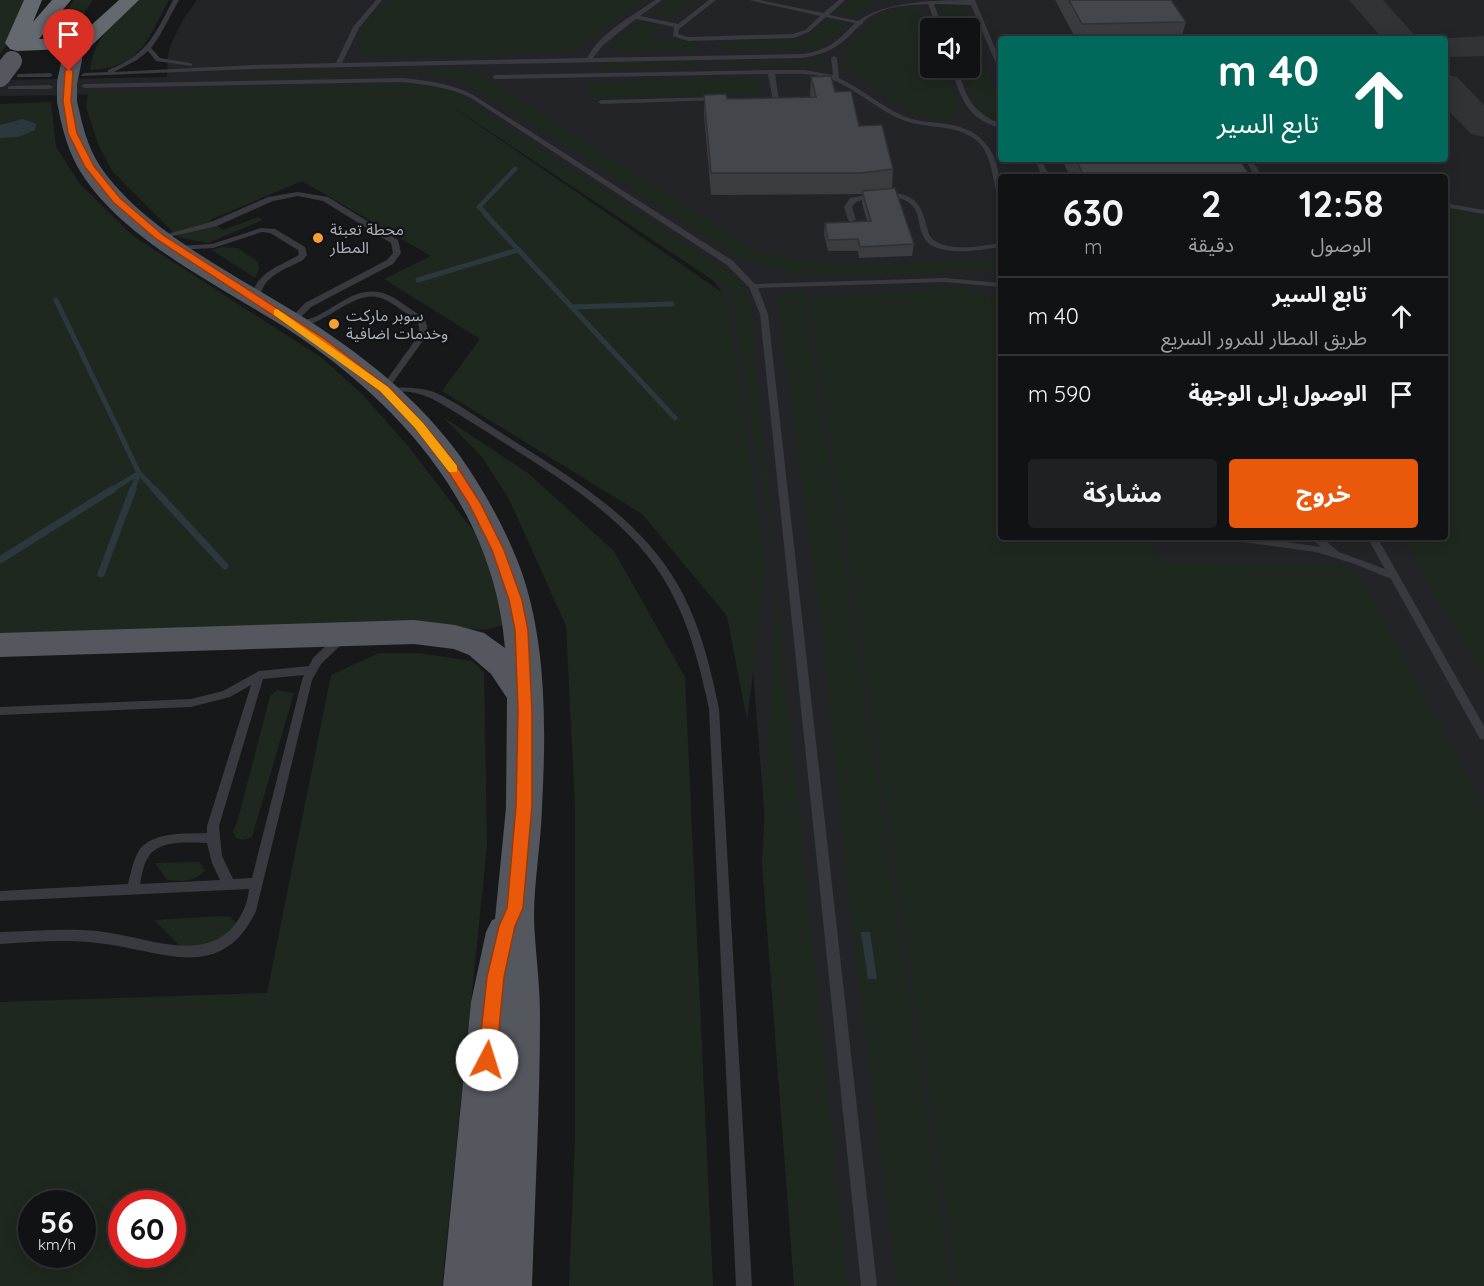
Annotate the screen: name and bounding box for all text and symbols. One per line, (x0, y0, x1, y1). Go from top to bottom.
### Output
pin (43, 9, 94, 71)
icon: arrive (52, 18, 85, 51)
map controls (920, 18, 980, 78)
button: sound (920, 18, 980, 78)
text: 40 m (1218, 44, 1319, 97)
icon: ahead (1340, 60, 1418, 138)
text: تابع السير (1217, 106, 1319, 140)
text: 2 (1201, 181, 1222, 226)
text: 12:58 (1299, 181, 1383, 226)
text: 630 (1063, 190, 1124, 235)
place label: محطة تعبئة المطار (329, 219, 404, 257)
marker: محطة تعبئة المطار (311, 231, 325, 245)
text: دقيقة (1189, 232, 1234, 257)
text: الوصول (1311, 232, 1371, 257)
text: m (1084, 234, 1102, 259)
text: تابع السير (1273, 280, 1367, 308)
icon: ahead (1385, 300, 1418, 333)
text: 40 m (1028, 302, 1079, 330)
place label: سوبر ماركت وخدمات اضافية (346, 305, 448, 343)
marker: سوبر ماركت وخدمات اضافية (327, 317, 341, 331)
text: طريق المطار للمرور السريع (1161, 325, 1367, 350)
icon: arrive (1385, 378, 1418, 411)
text: الوصول إلى الوجهة (1189, 379, 1367, 407)
text: 590 m (1028, 380, 1091, 408)
button: مشاركة (1028, 459, 1217, 528)
button: خروج (1229, 459, 1418, 528)
position arrow (455, 1028, 519, 1092)
speed limit sign: 60 (108, 1190, 186, 1268)
text: 56 (40, 1203, 74, 1241)
text: km/h (38, 1235, 76, 1254)

